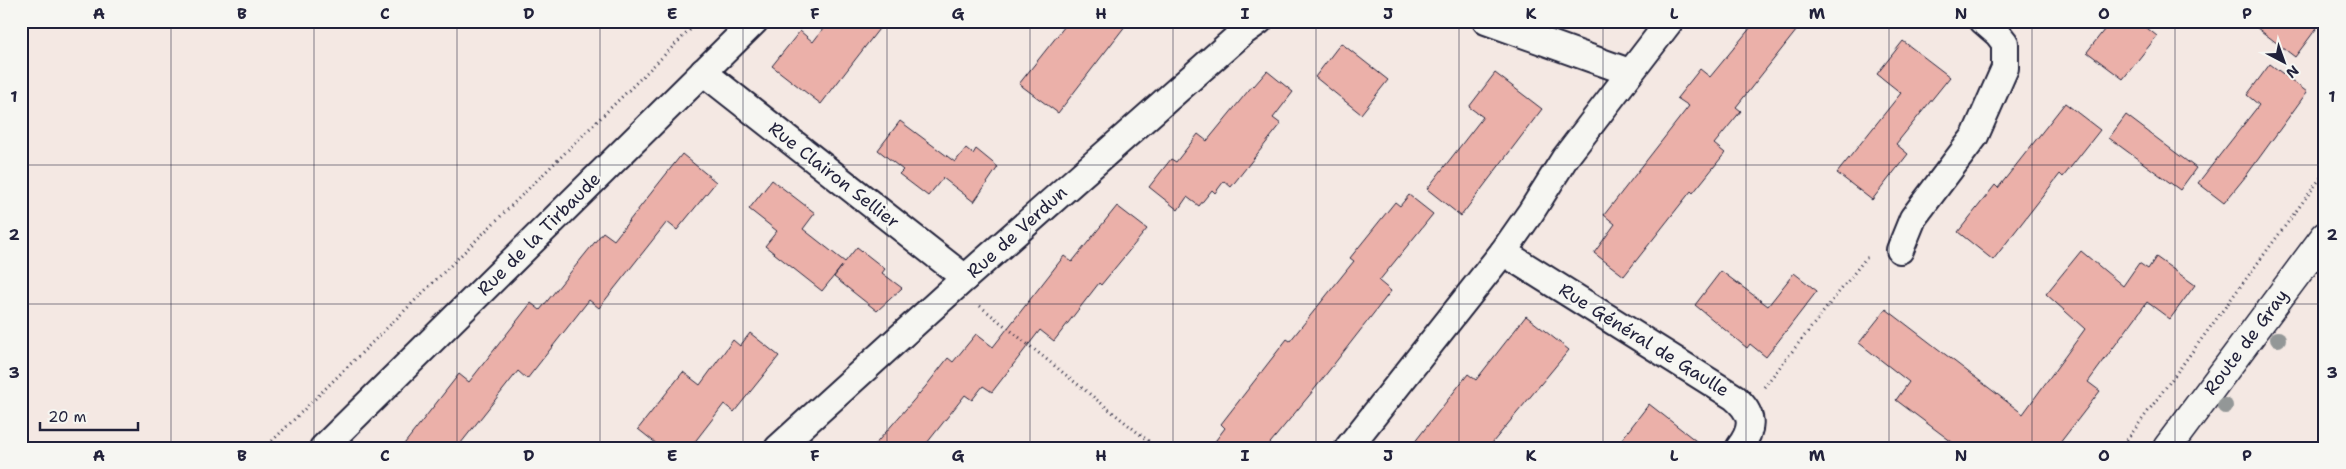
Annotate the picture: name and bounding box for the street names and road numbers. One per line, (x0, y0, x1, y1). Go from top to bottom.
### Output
street label: Rue Clairon Sellier (764, 116, 904, 234)
street label: Rue de la Tirbaude (472, 167, 606, 301)
street label: Rue de Verdun (962, 181, 1072, 283)
street label: Rue Général de Gaulle (1554, 278, 1734, 402)
street label: Route de Gray (2198, 284, 2294, 400)

